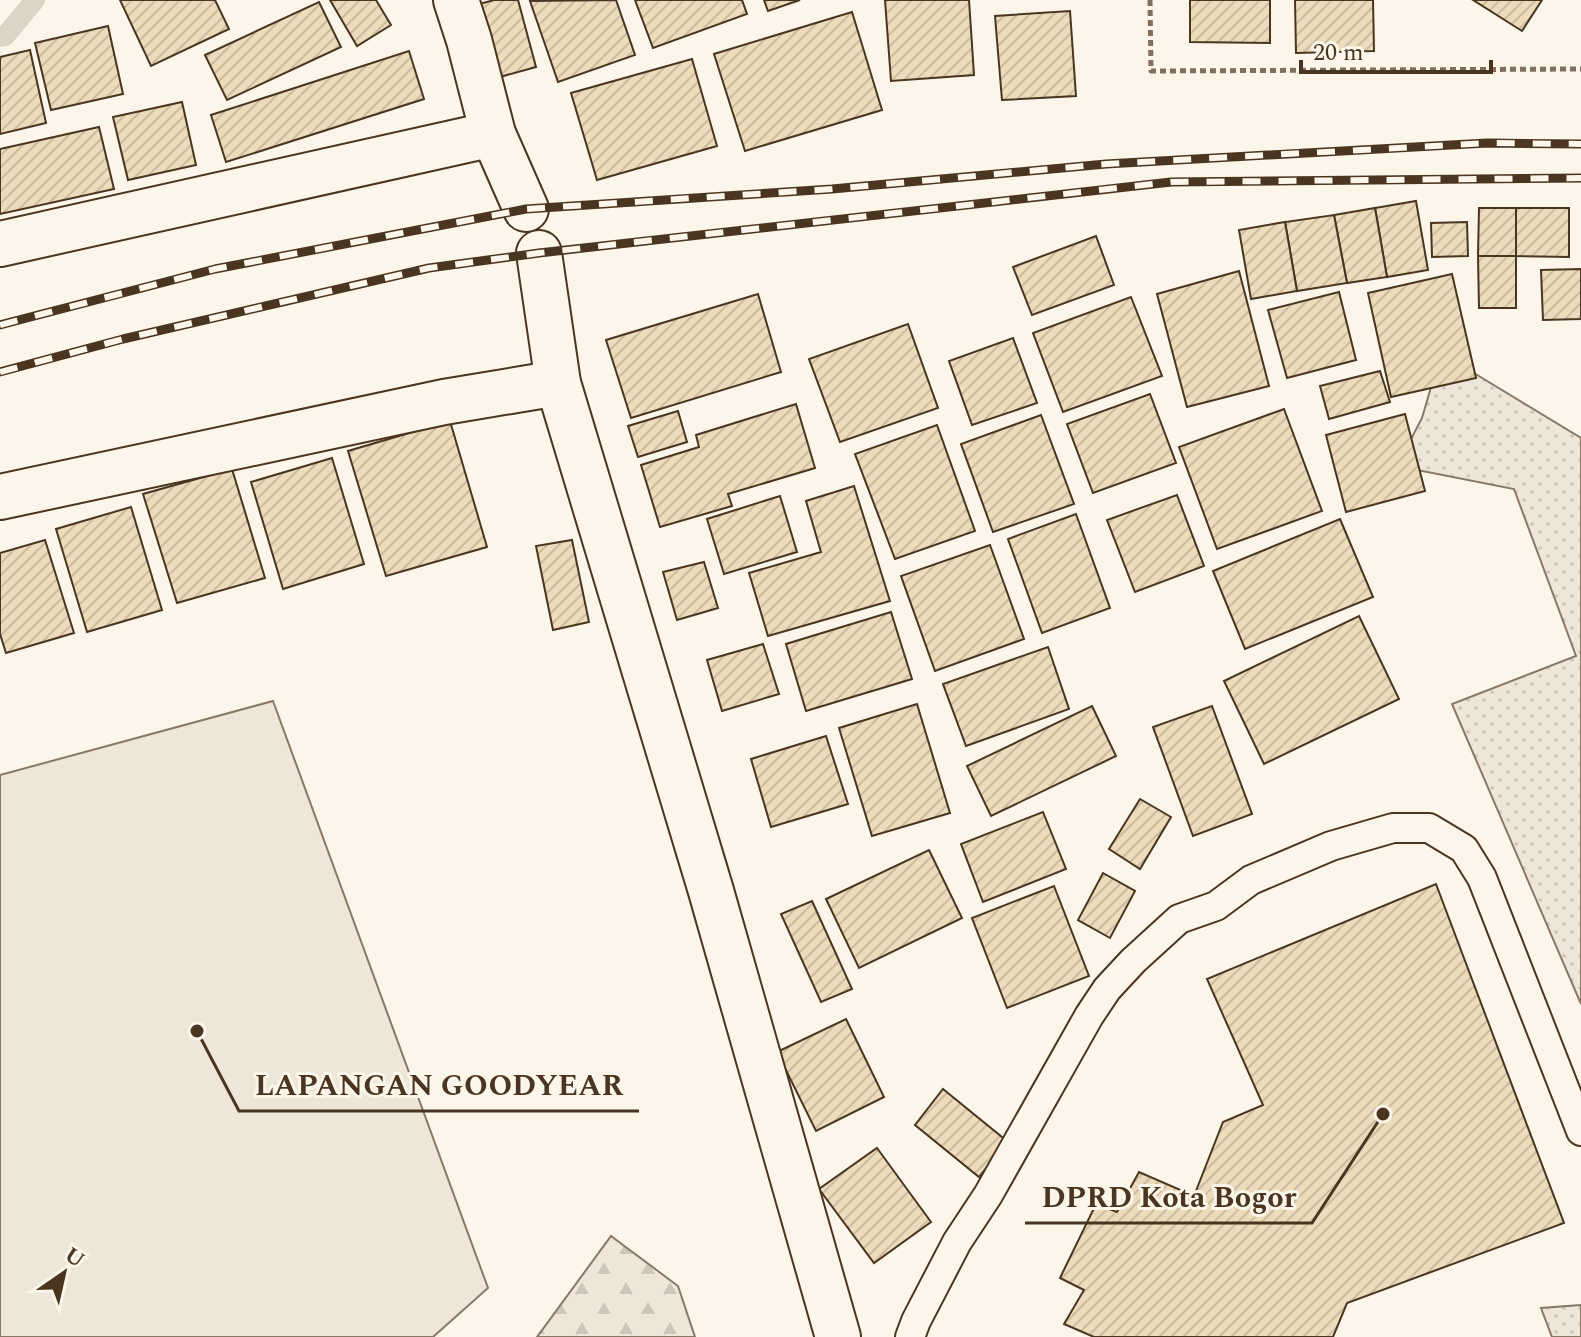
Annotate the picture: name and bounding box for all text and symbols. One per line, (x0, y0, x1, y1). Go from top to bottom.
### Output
scale bar (1301, 24, 1491, 74)
text: 20 m (1313, 35, 1364, 71)
callout: LAPANGAN GOODYEAR (239, 1057, 639, 1111)
text: LAPANGAN GOODYEAR (255, 1063, 624, 1109)
callout: DPRD Kota Bogor (1025, 1169, 1312, 1223)
text: DPRD Kota Bogor (1042, 1175, 1297, 1221)
north arrow (24, 1233, 104, 1313)
text: U (57, 1239, 91, 1276)

